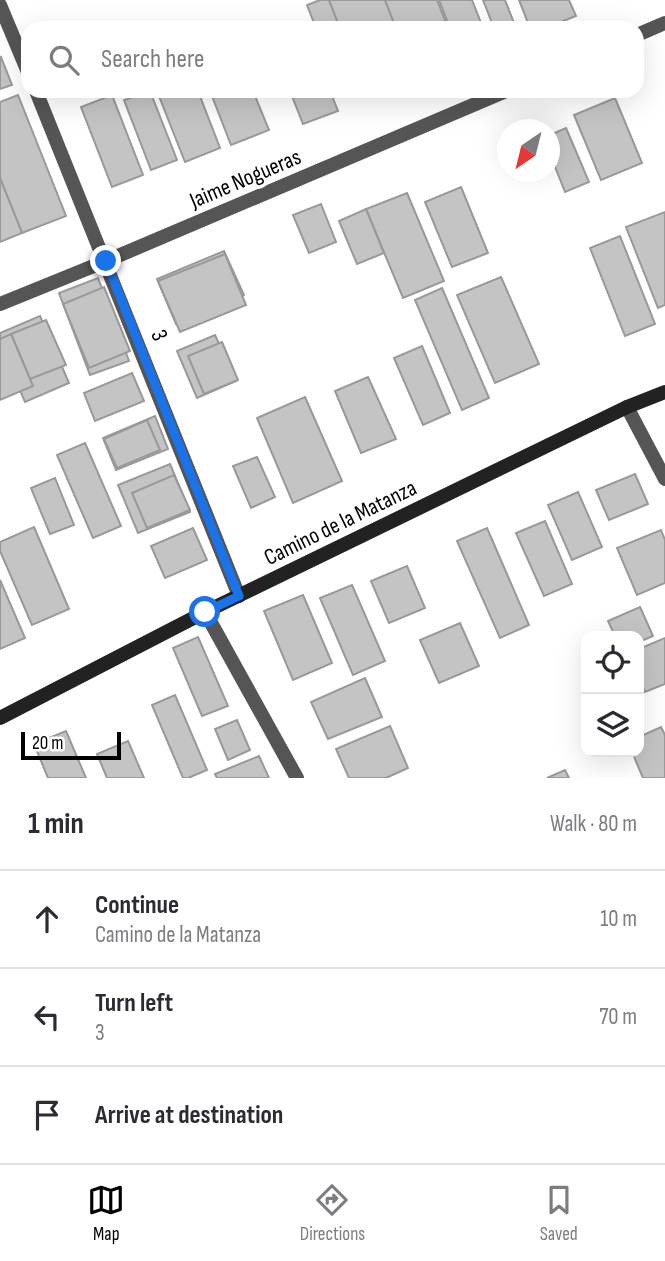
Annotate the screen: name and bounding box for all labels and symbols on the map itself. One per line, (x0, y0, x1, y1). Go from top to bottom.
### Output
north arrow (497, 119, 560, 182)
street label: Jaime Nogueras (185, 143, 305, 215)
route end (90, 245, 121, 276)
street label: 3 (144, 326, 174, 345)
street label: Camino de la Matanza (260, 474, 421, 572)
route start (189, 596, 220, 627)
scale bar (21, 729, 121, 761)

